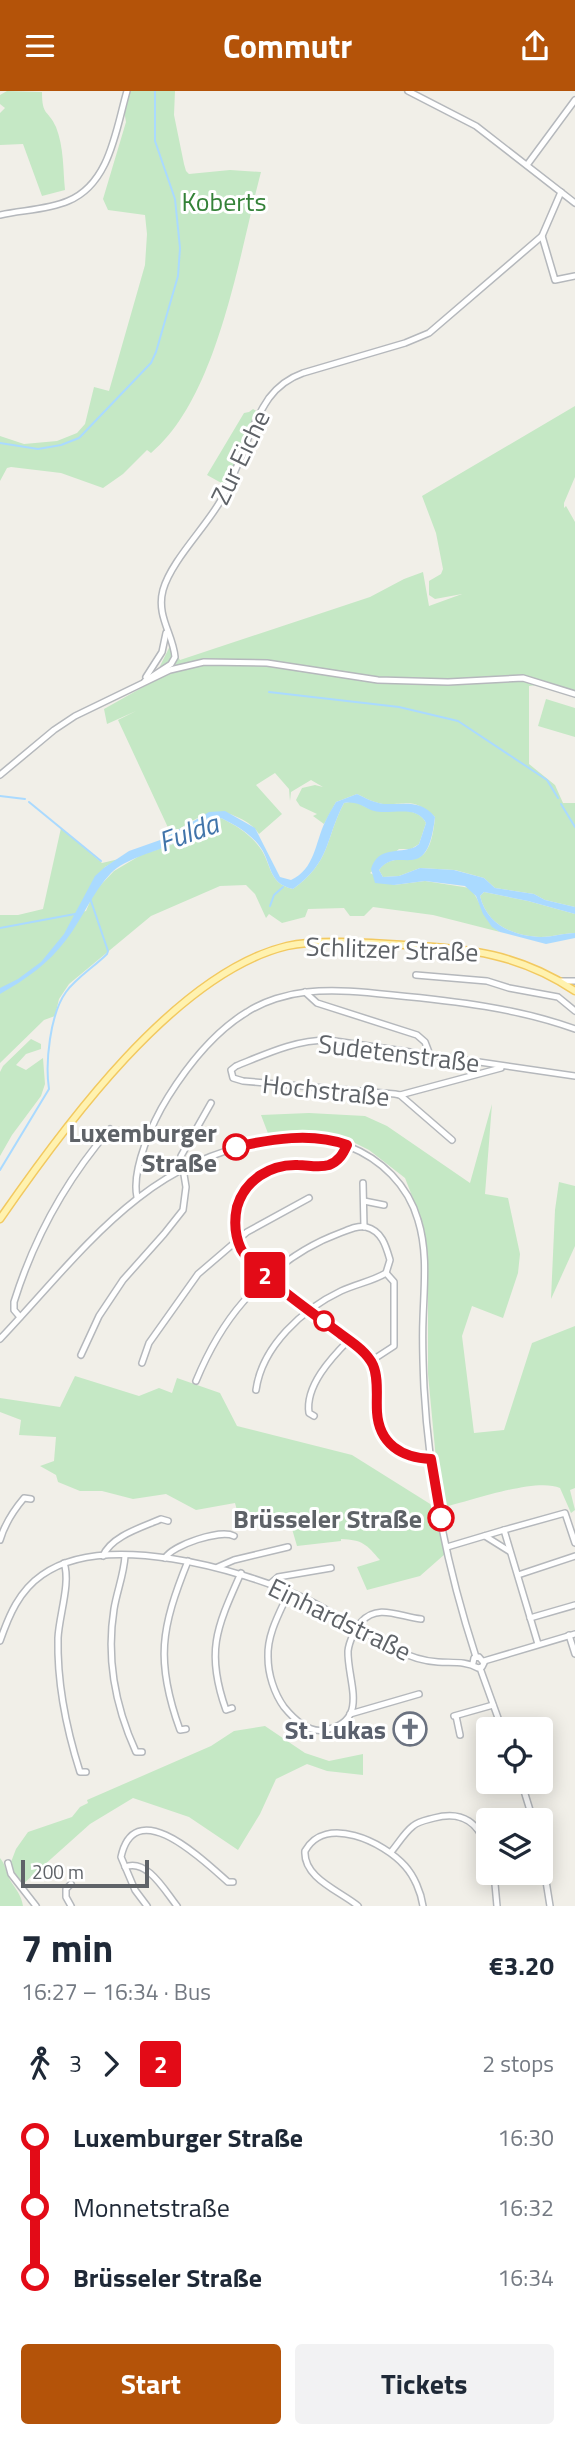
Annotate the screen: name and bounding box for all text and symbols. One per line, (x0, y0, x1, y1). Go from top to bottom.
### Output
text: Commutr (223, 22, 352, 70)
icon: menu (21, 27, 59, 65)
icon: share (516, 27, 554, 65)
park label: Koberts (181, 182, 267, 221)
street label: Zur Eiche (200, 403, 280, 511)
water label: Fulda (152, 801, 226, 863)
street label: Schlitzer Straße (305, 926, 479, 972)
street label: Sudetenstraße (316, 1024, 482, 1082)
street label: Hochstraße (260, 1064, 392, 1116)
place label: Luxemburger Straße (68, 1113, 217, 1182)
marker: Luxemburger Straße (223, 1134, 249, 1160)
line badge: 2 (242, 1252, 288, 1298)
text: 2 (258, 1257, 272, 1293)
unlabelled marker (314, 1311, 334, 1331)
place label: Brüsseler Straße (233, 1499, 422, 1538)
marker: Brüsseler Straße (428, 1505, 454, 1531)
street label: Einhardstraße (262, 1568, 418, 1670)
place label: St. Lukas (285, 1710, 386, 1749)
church icon: St. Lukas (391, 1710, 429, 1748)
map controls (476, 1717, 553, 1885)
button: locate (476, 1717, 553, 1794)
button: layers (476, 1808, 553, 1885)
scale bar (21, 1857, 149, 1889)
text: 200 m (32, 1857, 84, 1886)
text: 7 min (21, 1919, 113, 1977)
text: €3.20 (489, 1946, 554, 1985)
text: 16:27 – 16:34 · Bus (21, 1974, 211, 2009)
icon: walk (21, 2045, 59, 2083)
icon: forward (92, 2045, 130, 2083)
text: 3 (69, 2046, 82, 2081)
text: 2 (154, 2046, 167, 2082)
text: 2 stops (482, 2046, 554, 2081)
text: Luxemburger Straße (73, 2118, 303, 2157)
text: 16:30 (497, 2120, 554, 2155)
text: Monnetstraße (73, 2188, 230, 2227)
text: 16:32 (497, 2190, 554, 2225)
text: Brüsseler Straße (73, 2258, 262, 2297)
text: 16:34 (497, 2260, 554, 2295)
button: Start (21, 2344, 281, 2424)
button: Tickets (295, 2344, 554, 2424)

